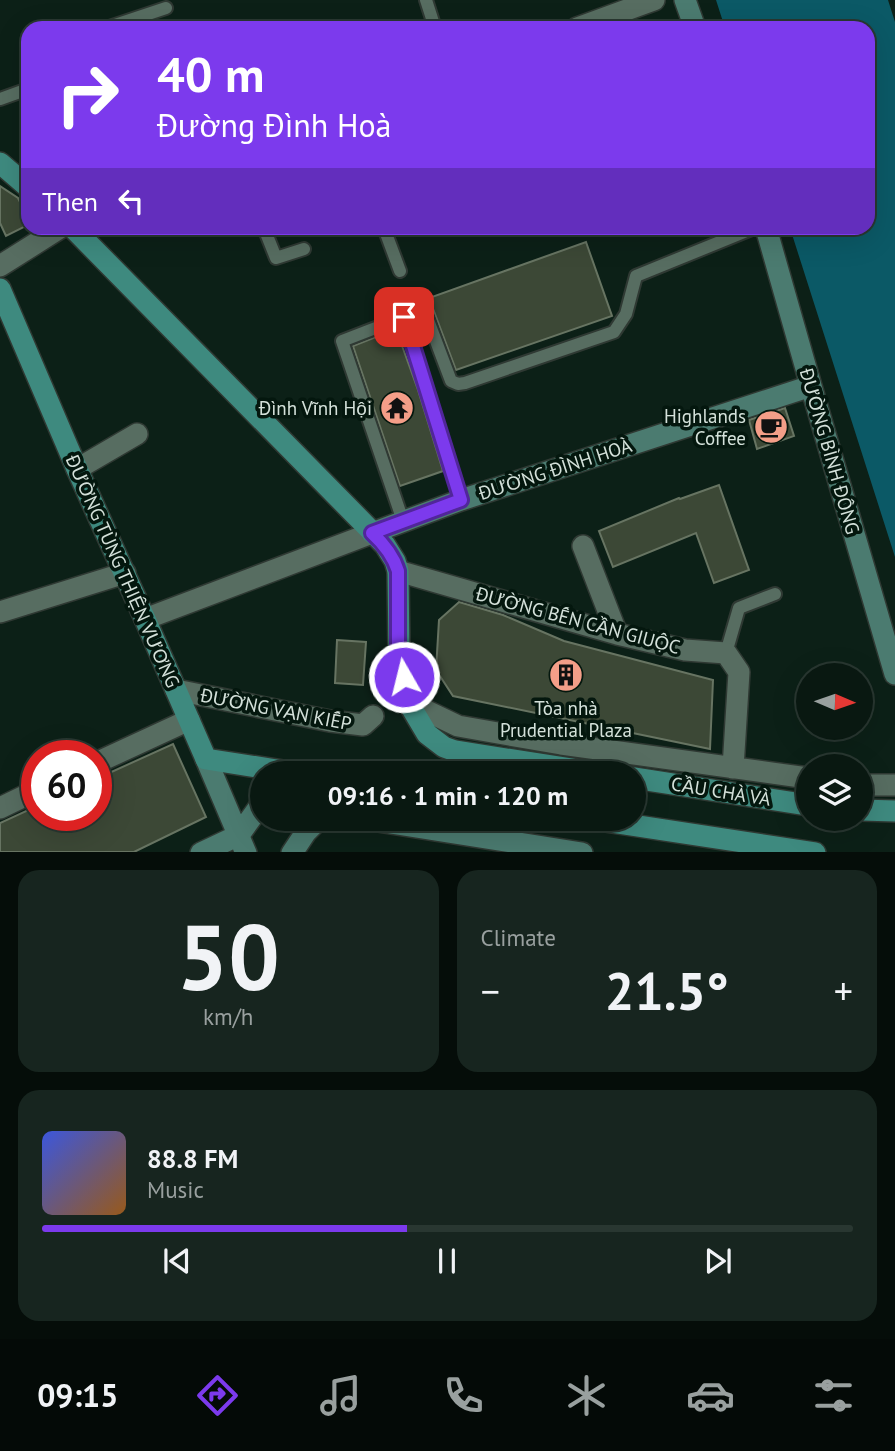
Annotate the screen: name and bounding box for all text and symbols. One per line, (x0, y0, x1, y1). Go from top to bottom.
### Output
text: 40 m (157, 42, 264, 106)
icon: right (42, 49, 133, 140)
text: Đường Đình Hoà (157, 104, 391, 146)
icon: left (112, 182, 150, 220)
text: Then (42, 185, 98, 218)
pin (374, 287, 434, 347)
icon: arrive (385, 298, 423, 336)
street label: ĐƯỜNG BÌNH ĐÔNG (795, 364, 865, 537)
temple icon: Đình Vĩnh Hội (378, 389, 416, 427)
place label: Đình Vĩnh Hội (258, 396, 372, 420)
place label: Highlands Coffee (664, 404, 746, 450)
cafe icon: Highlands Coffee (752, 408, 790, 446)
street label: ĐƯỜNG ĐÌNH HOÀ (474, 433, 635, 505)
street label: ĐƯỜNG TÙNG THIỆN VƯƠNG (60, 450, 185, 691)
street label: ĐƯỜNG BẾN CẦN GIUỘC (472, 581, 683, 659)
position arrow (367, 640, 441, 714)
building icon: Tòa nhà Prudential Plaza (547, 656, 585, 694)
north arrow (796, 663, 873, 740)
map controls (796, 663, 873, 831)
street label: ĐƯỜNG VẠN KIẾP (198, 682, 353, 735)
place label: Tòa nhà Prudential Plaza (500, 696, 632, 742)
speed limit sign: 60 (21, 740, 112, 831)
button: layers (796, 754, 873, 831)
street label: CẦU CHÀ VÀ (669, 771, 773, 811)
text: 09:16 · 1 min · 120 m (328, 779, 568, 812)
text: 50 (177, 897, 280, 1015)
text: Climate (481, 923, 556, 952)
text: 21.5° (605, 957, 729, 1024)
text: − (481, 966, 500, 1015)
text: + (834, 966, 853, 1015)
text: km/h (203, 1002, 253, 1031)
text: 88.8 FM (147, 1142, 238, 1175)
text: Music (147, 1175, 204, 1204)
icon: previous (158, 1242, 196, 1280)
icon: pause (428, 1242, 466, 1280)
icon: next (699, 1242, 737, 1280)
icon: directions (193, 1371, 242, 1420)
icon: music (316, 1371, 365, 1420)
icon: phone (439, 1371, 488, 1420)
icon: climate (562, 1371, 611, 1420)
icon: car (686, 1371, 735, 1420)
icon: filters (809, 1371, 858, 1420)
text: 09:15 (37, 1374, 118, 1416)

